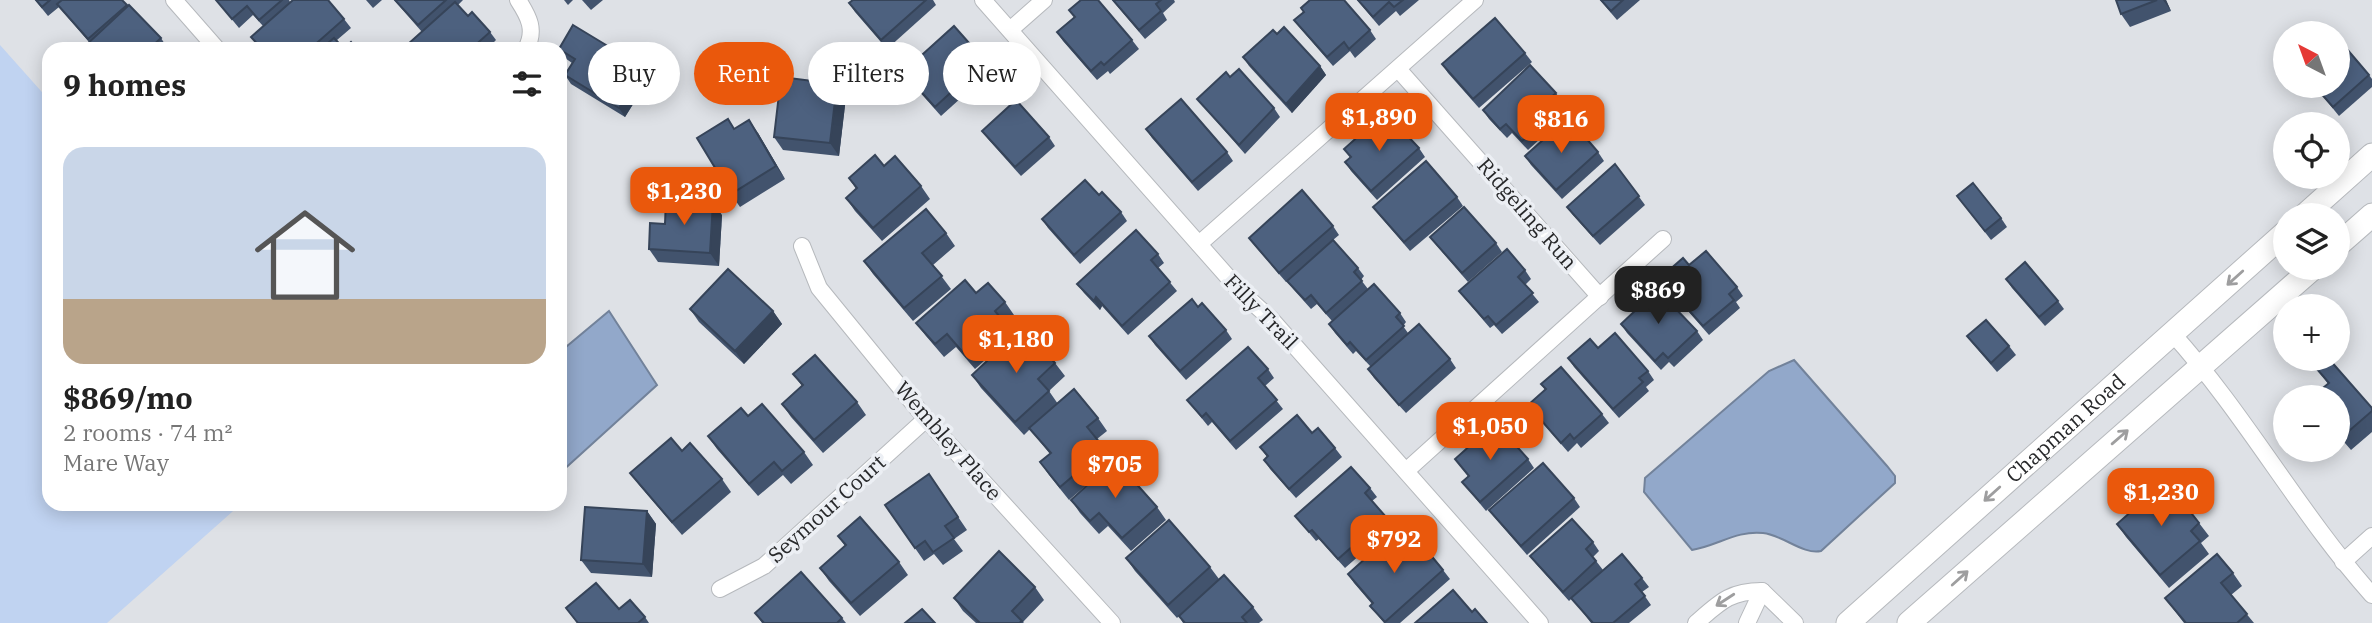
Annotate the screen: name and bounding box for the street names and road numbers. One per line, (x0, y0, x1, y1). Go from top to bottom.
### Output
street label: Ridgeling Run (1472, 152, 1584, 275)
street label: Filly Trail (1219, 267, 1305, 355)
street label: Chapman Road (2000, 367, 2131, 489)
street label: Wembley Place (889, 375, 1008, 506)
street label: Seymour Court (762, 448, 891, 568)

